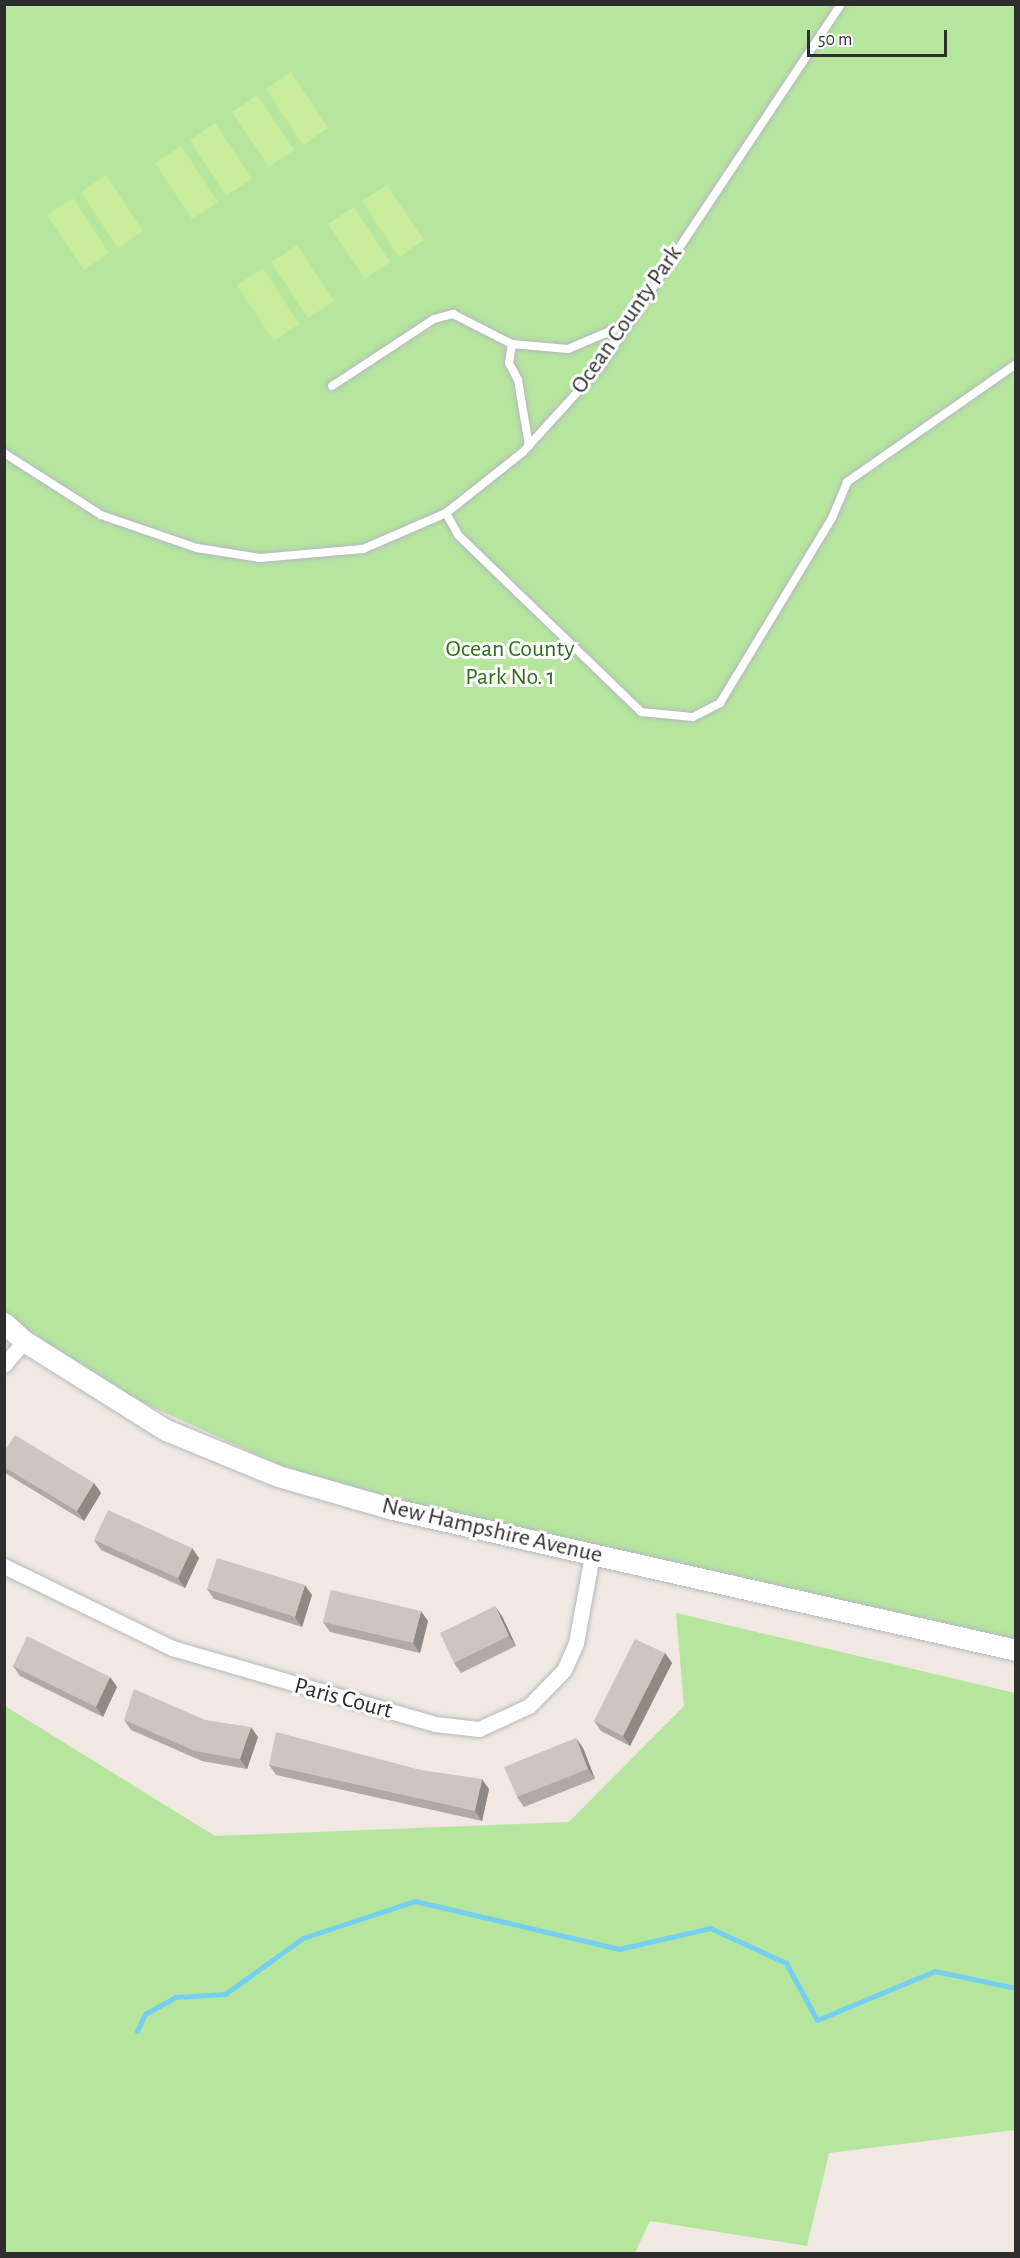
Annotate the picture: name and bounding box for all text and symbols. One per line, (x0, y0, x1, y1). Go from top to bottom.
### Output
scale bar (810, 18, 950, 56)
text: 50 m (818, 31, 852, 49)
street label: Ocean County Park (565, 240, 689, 400)
park label: Ocean County Park No. 1 (446, 636, 574, 692)
street label: New Hampshire Avenue (379, 1492, 605, 1570)
street label: Paris Court (291, 1672, 395, 1726)

